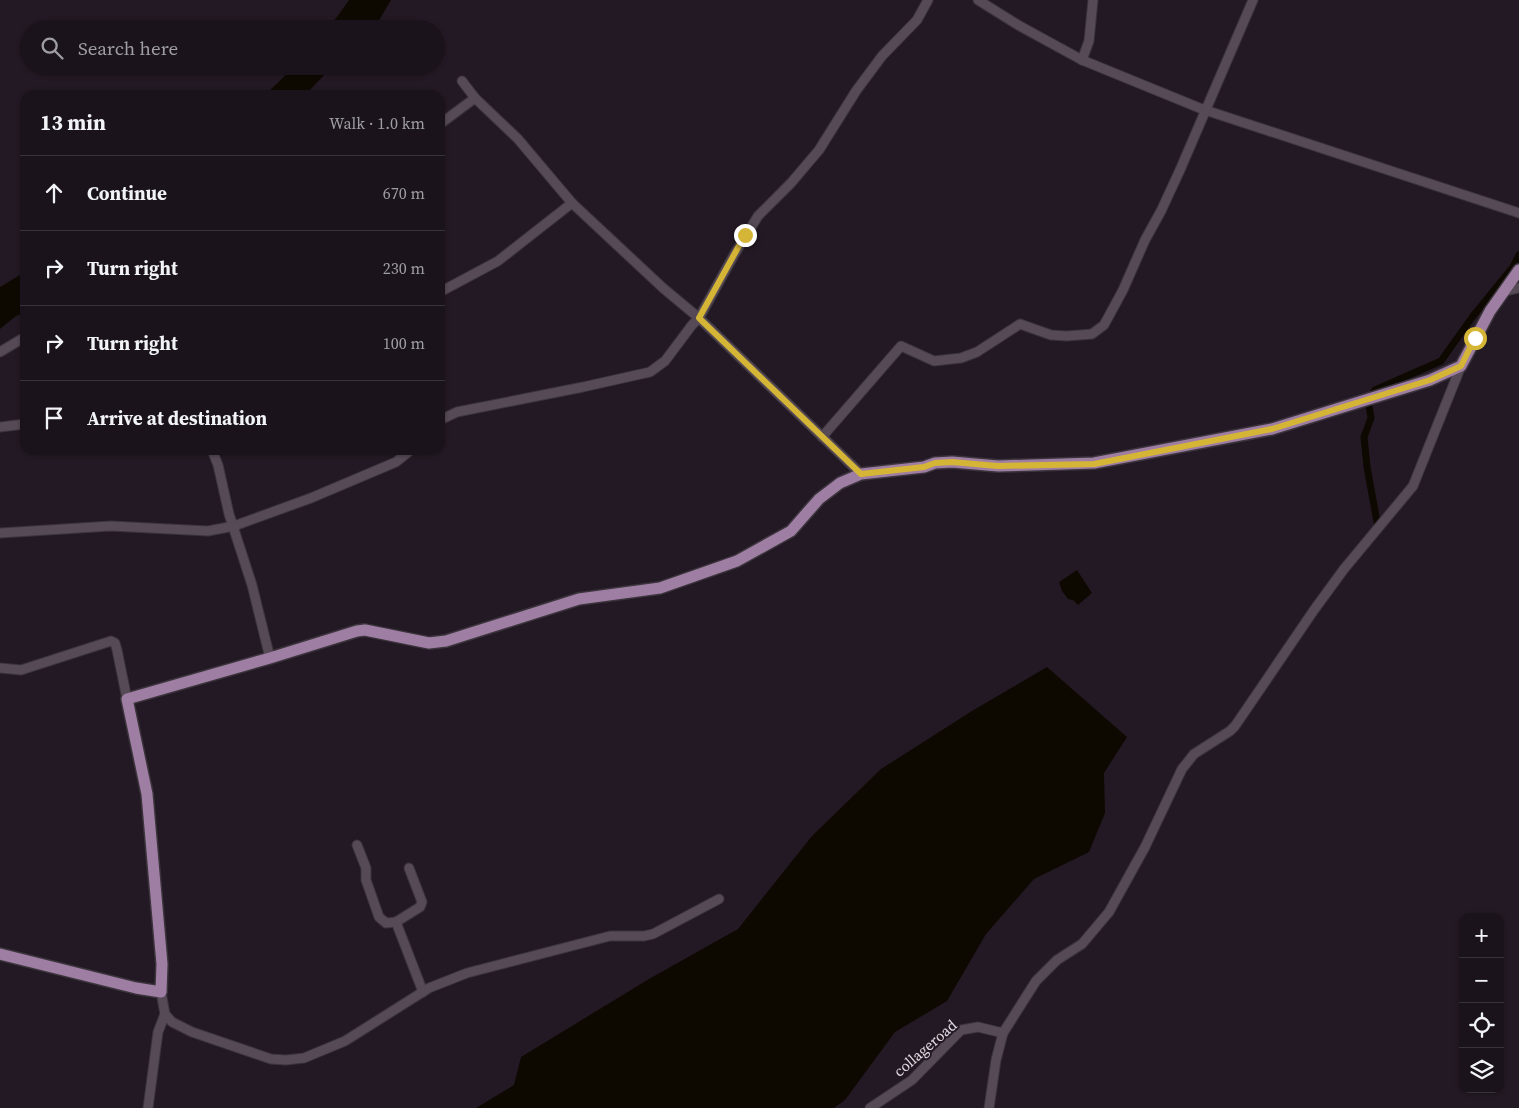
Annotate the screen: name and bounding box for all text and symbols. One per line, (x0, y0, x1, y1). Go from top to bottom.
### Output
search box (20, 20, 445, 75)
icon: search (38, 34, 66, 62)
text: Search here (78, 35, 178, 61)
text: 13 min (40, 108, 106, 137)
text: Walk · 1.0 km (329, 112, 425, 134)
icon: ahead (40, 179, 68, 207)
text: Continue (87, 180, 167, 206)
text: 670 m (383, 182, 425, 204)
route end (734, 224, 757, 247)
icon: right (40, 254, 68, 282)
text: Turn right (87, 255, 178, 281)
text: 230 m (383, 257, 425, 279)
route start (1464, 327, 1487, 350)
icon: right (40, 329, 68, 357)
text: Turn right (87, 330, 178, 356)
text: 100 m (383, 332, 425, 354)
icon: arrive (40, 404, 68, 432)
text: Arrive at destination (87, 405, 267, 431)
map controls (1459, 913, 1504, 1093)
button: + (1459, 913, 1504, 958)
button: − (1459, 958, 1504, 1003)
button: locate (1459, 1003, 1504, 1048)
street label: collageroad (889, 1014, 962, 1081)
button: layers (1459, 1048, 1504, 1093)

